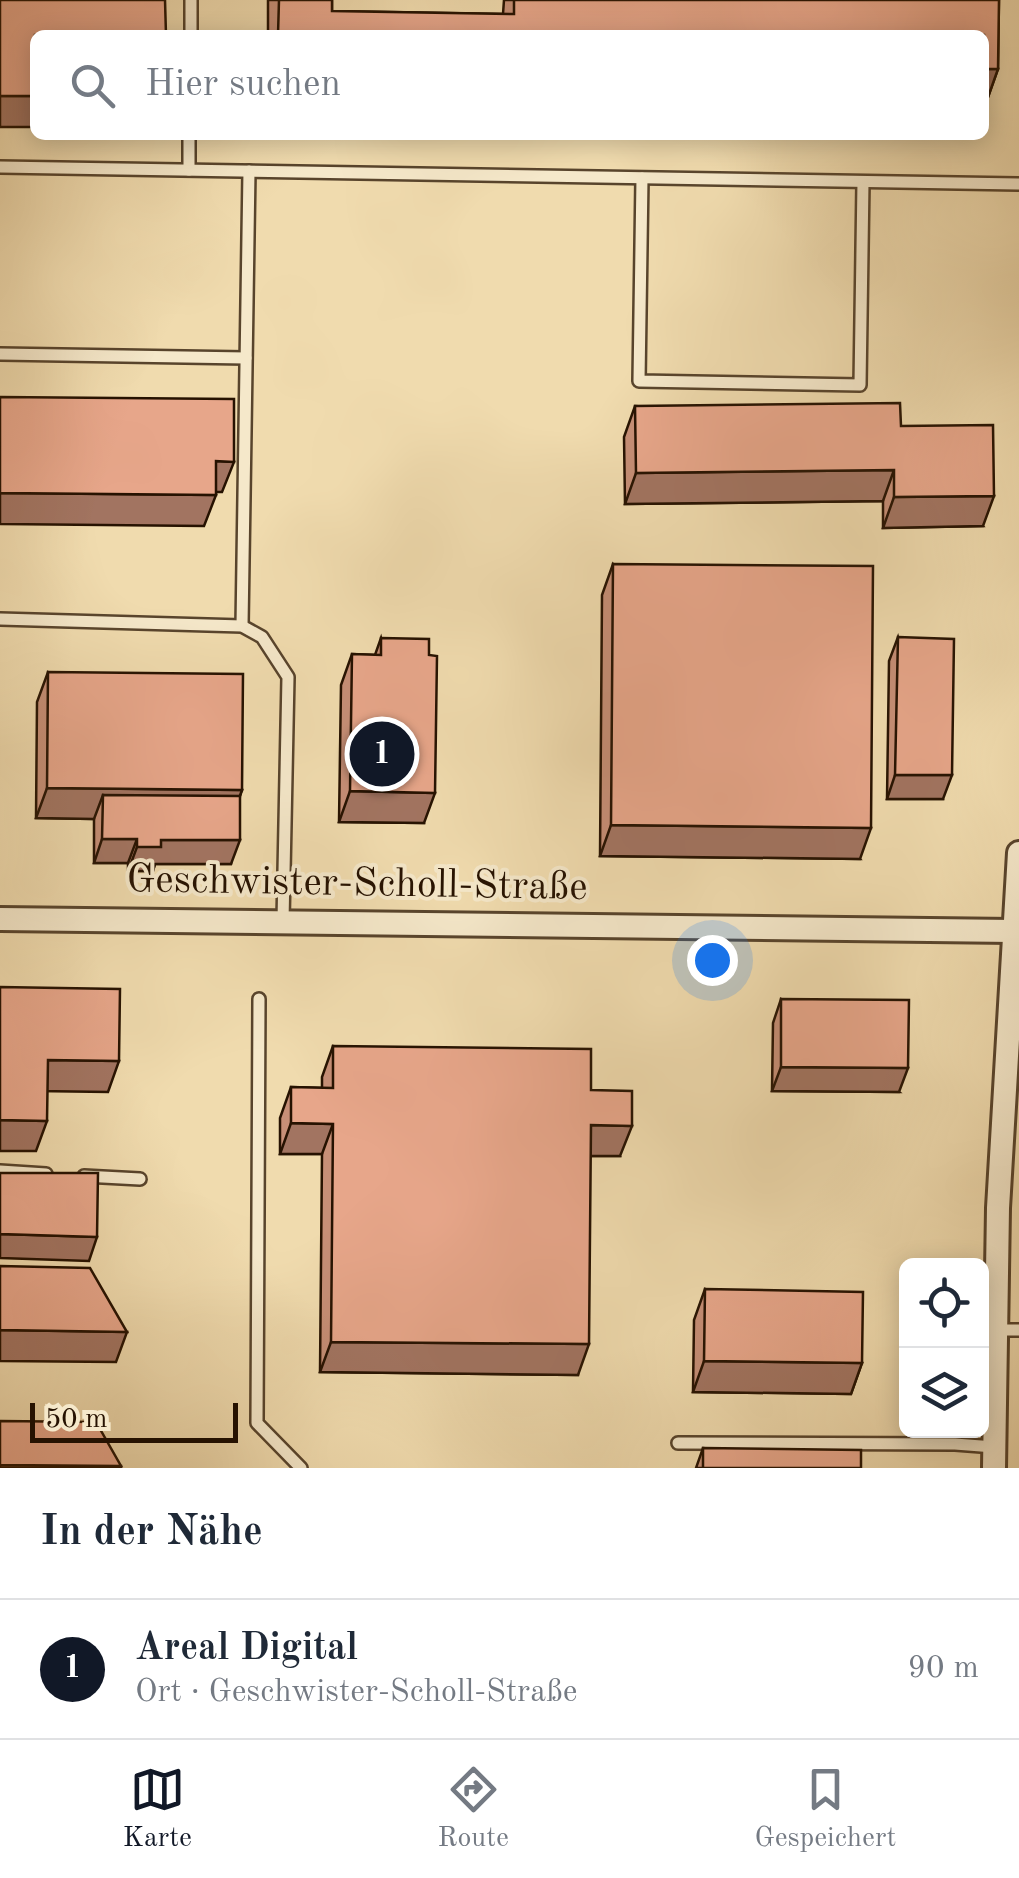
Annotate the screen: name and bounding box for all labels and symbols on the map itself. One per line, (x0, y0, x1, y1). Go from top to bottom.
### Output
pin: 1 (350, 716, 414, 792)
street label: Geschwister-Scholl-Straße (126, 861, 588, 909)
your location (687, 935, 738, 986)
scale bar (30, 1398, 238, 1442)

